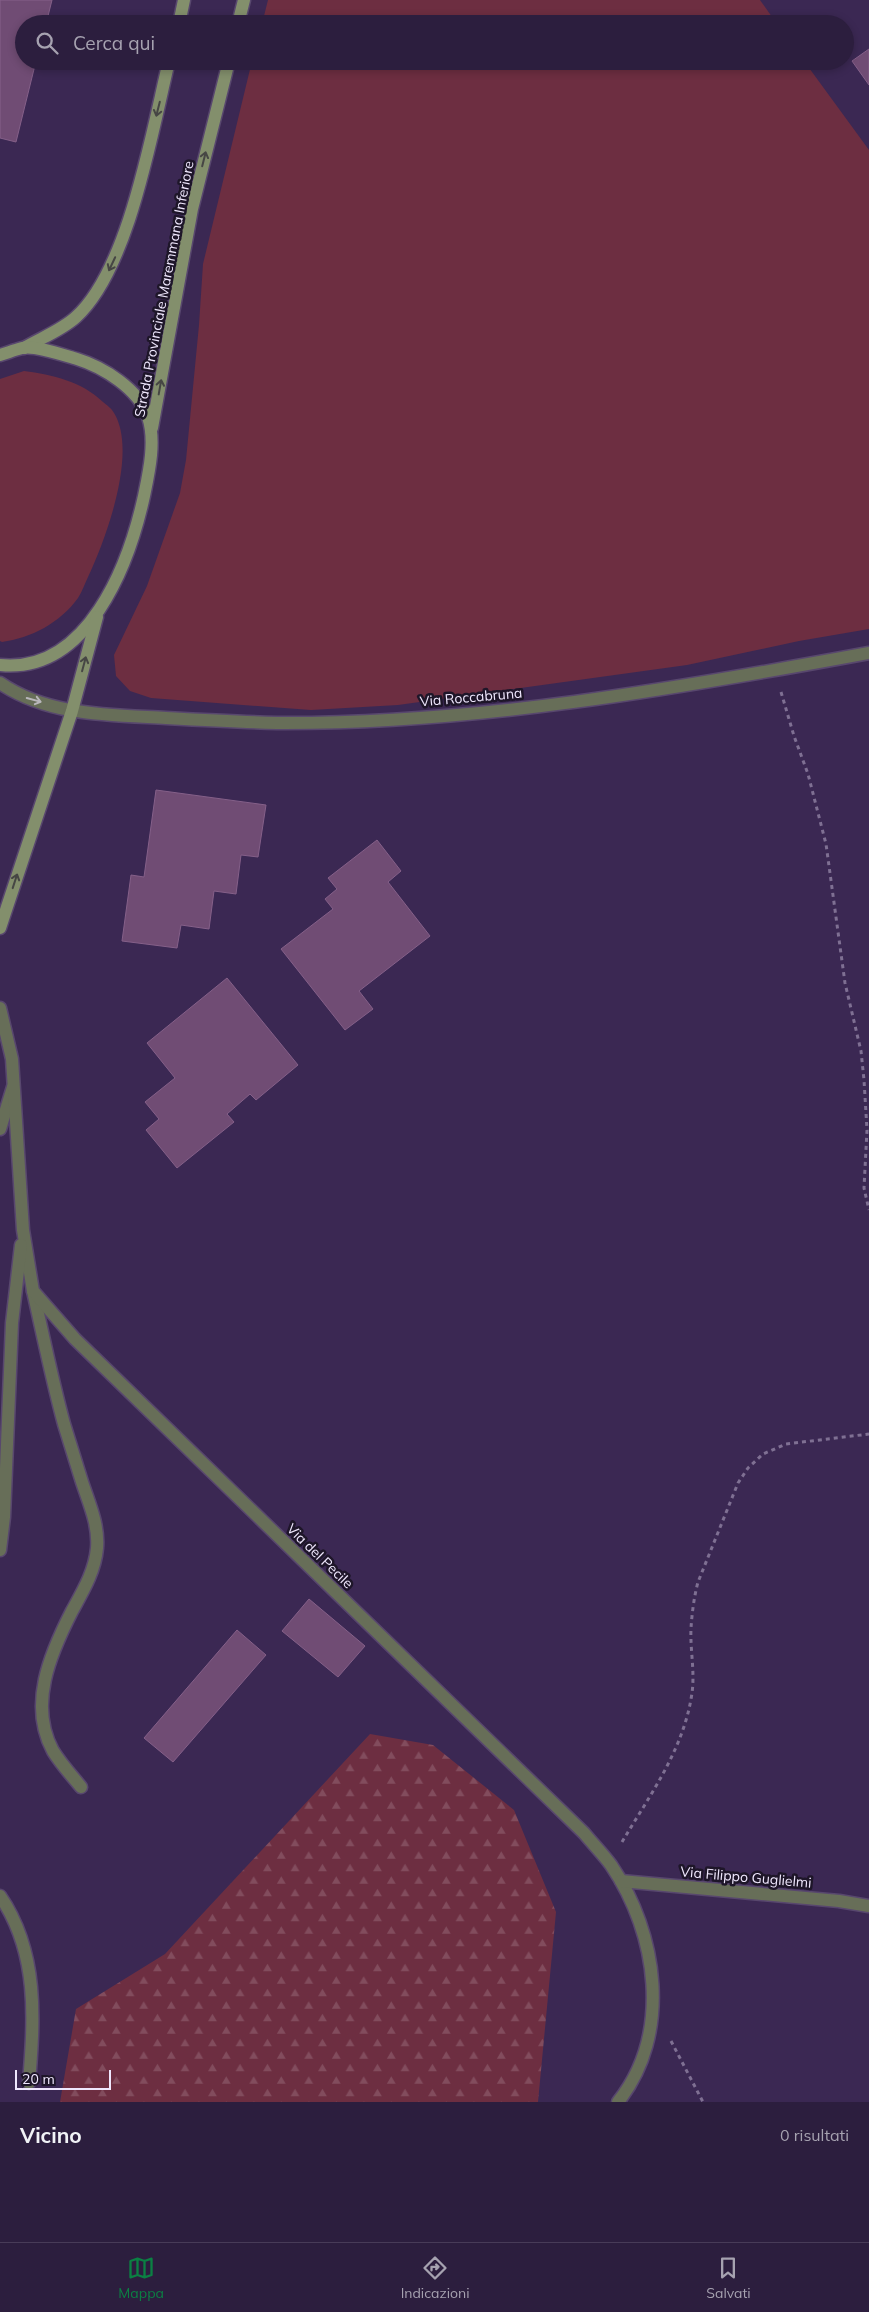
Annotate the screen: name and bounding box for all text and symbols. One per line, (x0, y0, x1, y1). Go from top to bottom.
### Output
search box (15, 15, 854, 70)
icon: search (33, 29, 61, 57)
text: Cerca qui (73, 31, 155, 55)
one-way arrow (153, 100, 162, 116)
one-way arrow (200, 152, 210, 168)
street label: Strada Provinciale Maremmana Inferiore (130, 159, 198, 419)
one-way arrow (106, 256, 116, 271)
one-way arrow (155, 380, 165, 396)
one-way arrow (80, 656, 90, 672)
street label: Via Roccabruna (419, 684, 523, 710)
one-way arrow (26, 696, 42, 706)
one-way arrow (11, 874, 21, 890)
street label: Via del Pecile (283, 1520, 357, 1592)
street label: Via Filippo Guglielmi (680, 1862, 812, 1892)
scale bar (15, 2067, 111, 2090)
text: 20 m (22, 2070, 55, 2088)
text: Vicino (20, 2122, 82, 2148)
text: 0 risultati (780, 2125, 849, 2145)
tab: Mappa (118, 2254, 164, 2302)
tab: Indicazioni (401, 2254, 470, 2302)
tab: Salvati (706, 2254, 751, 2302)

